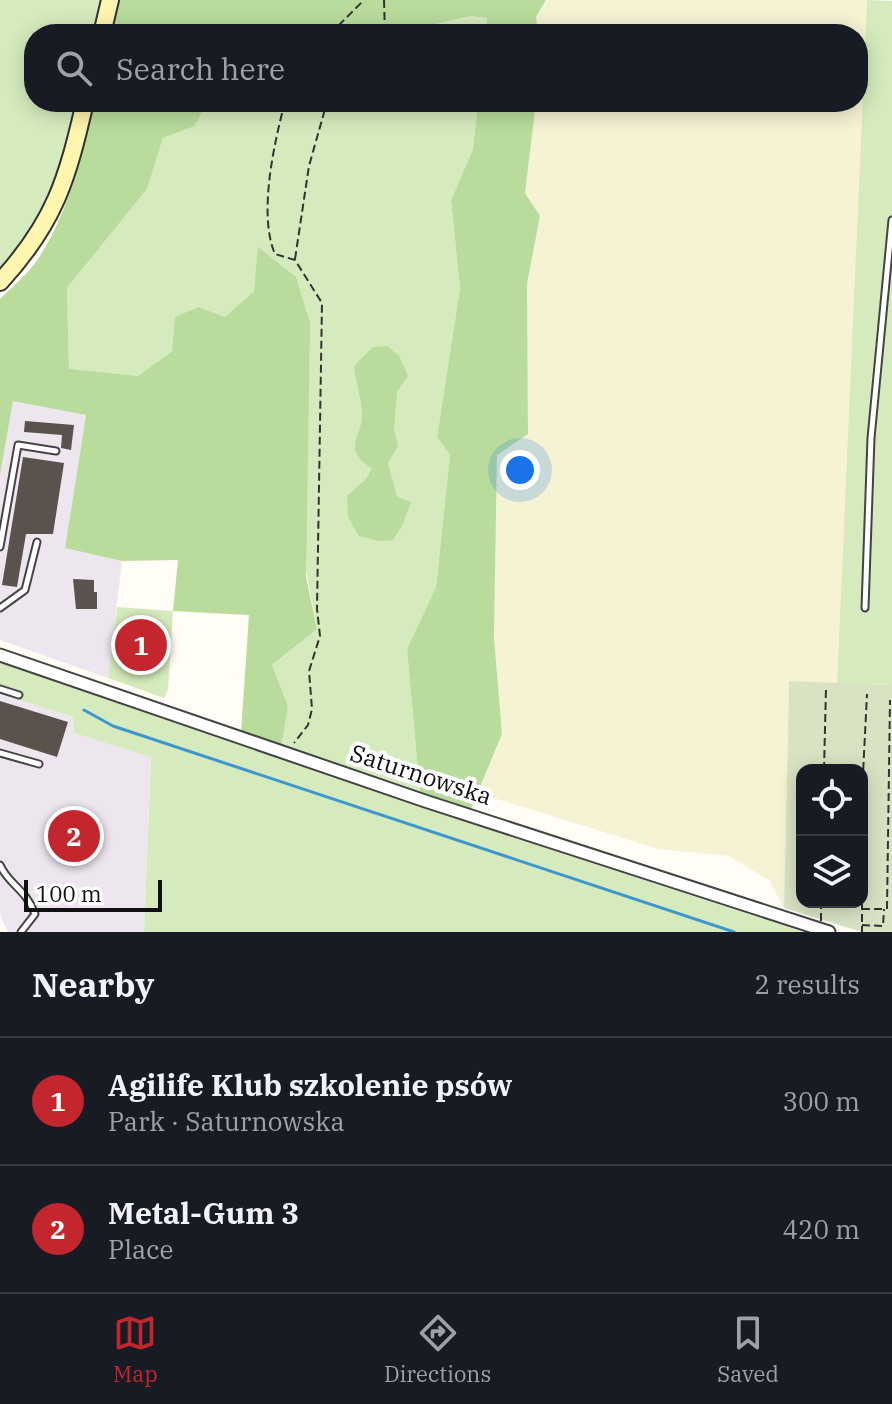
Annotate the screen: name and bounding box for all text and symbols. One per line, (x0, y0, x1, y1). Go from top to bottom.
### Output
search box (24, 24, 868, 112)
icon: search (52, 46, 96, 90)
text: Search here (116, 49, 285, 88)
your location (500, 450, 540, 490)
pin: 1 (115, 615, 167, 675)
street label: Saturnowska (346, 736, 496, 812)
map controls (796, 764, 868, 908)
button: locate (796, 764, 868, 836)
pin: 2 (48, 806, 100, 866)
button: layers (796, 836, 868, 908)
scale bar (24, 876, 162, 912)
text: 100 m (36, 879, 102, 908)
text: Nearby (32, 962, 154, 1006)
text: 2 results (754, 967, 860, 1001)
text: Agilife Klub szkolenie psów (108, 1065, 513, 1104)
text: 1 (50, 1084, 66, 1118)
text: 300 m (782, 1084, 860, 1118)
text: Park · Saturnowska (108, 1104, 345, 1138)
text: Metal-Gum 3 (108, 1193, 299, 1232)
text: 2 (50, 1212, 66, 1246)
text: 420 m (782, 1212, 860, 1246)
text: Place (108, 1232, 173, 1266)
tab: Map (113, 1311, 158, 1388)
tab: Directions (384, 1311, 491, 1388)
tab: Saved (717, 1311, 779, 1388)

